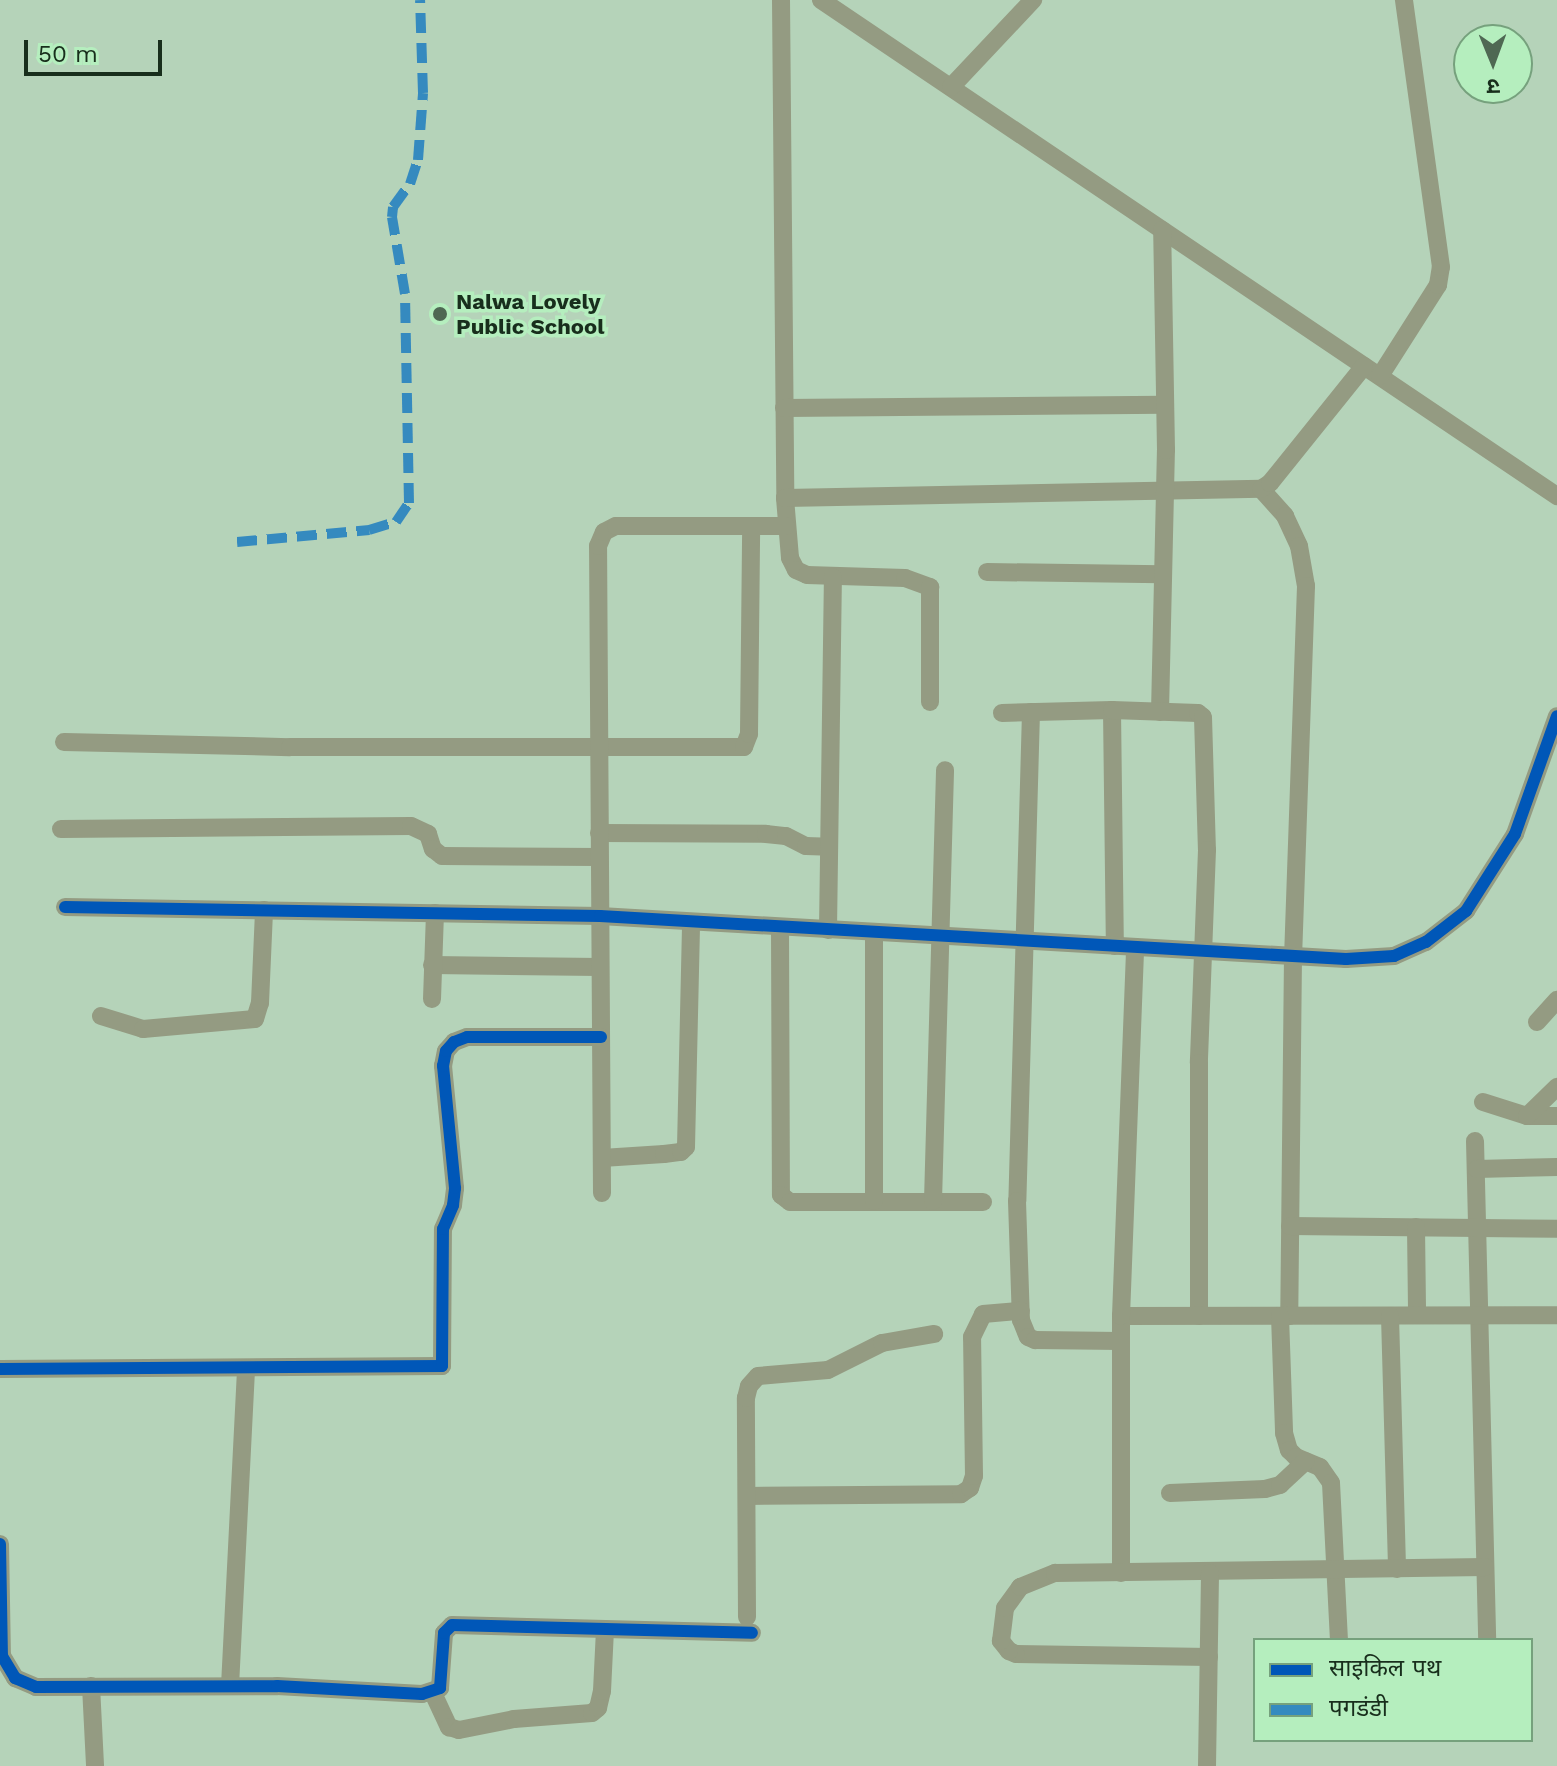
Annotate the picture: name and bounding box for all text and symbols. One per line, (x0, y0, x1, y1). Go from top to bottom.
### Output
scale bar (28, 24, 166, 74)
north arrow (1453, 24, 1533, 104)
text: 50 m (38, 40, 98, 68)
text: उ (1487, 74, 1500, 99)
place label: Nalwa Lovely Public School (456, 288, 604, 340)
marker: Nalwa Lovely Public School (431, 305, 449, 323)
legend (1253, 1638, 1533, 1742)
text: साइकिल पथ (1329, 1654, 1441, 1682)
text: पगडंडी (1329, 1694, 1388, 1722)

